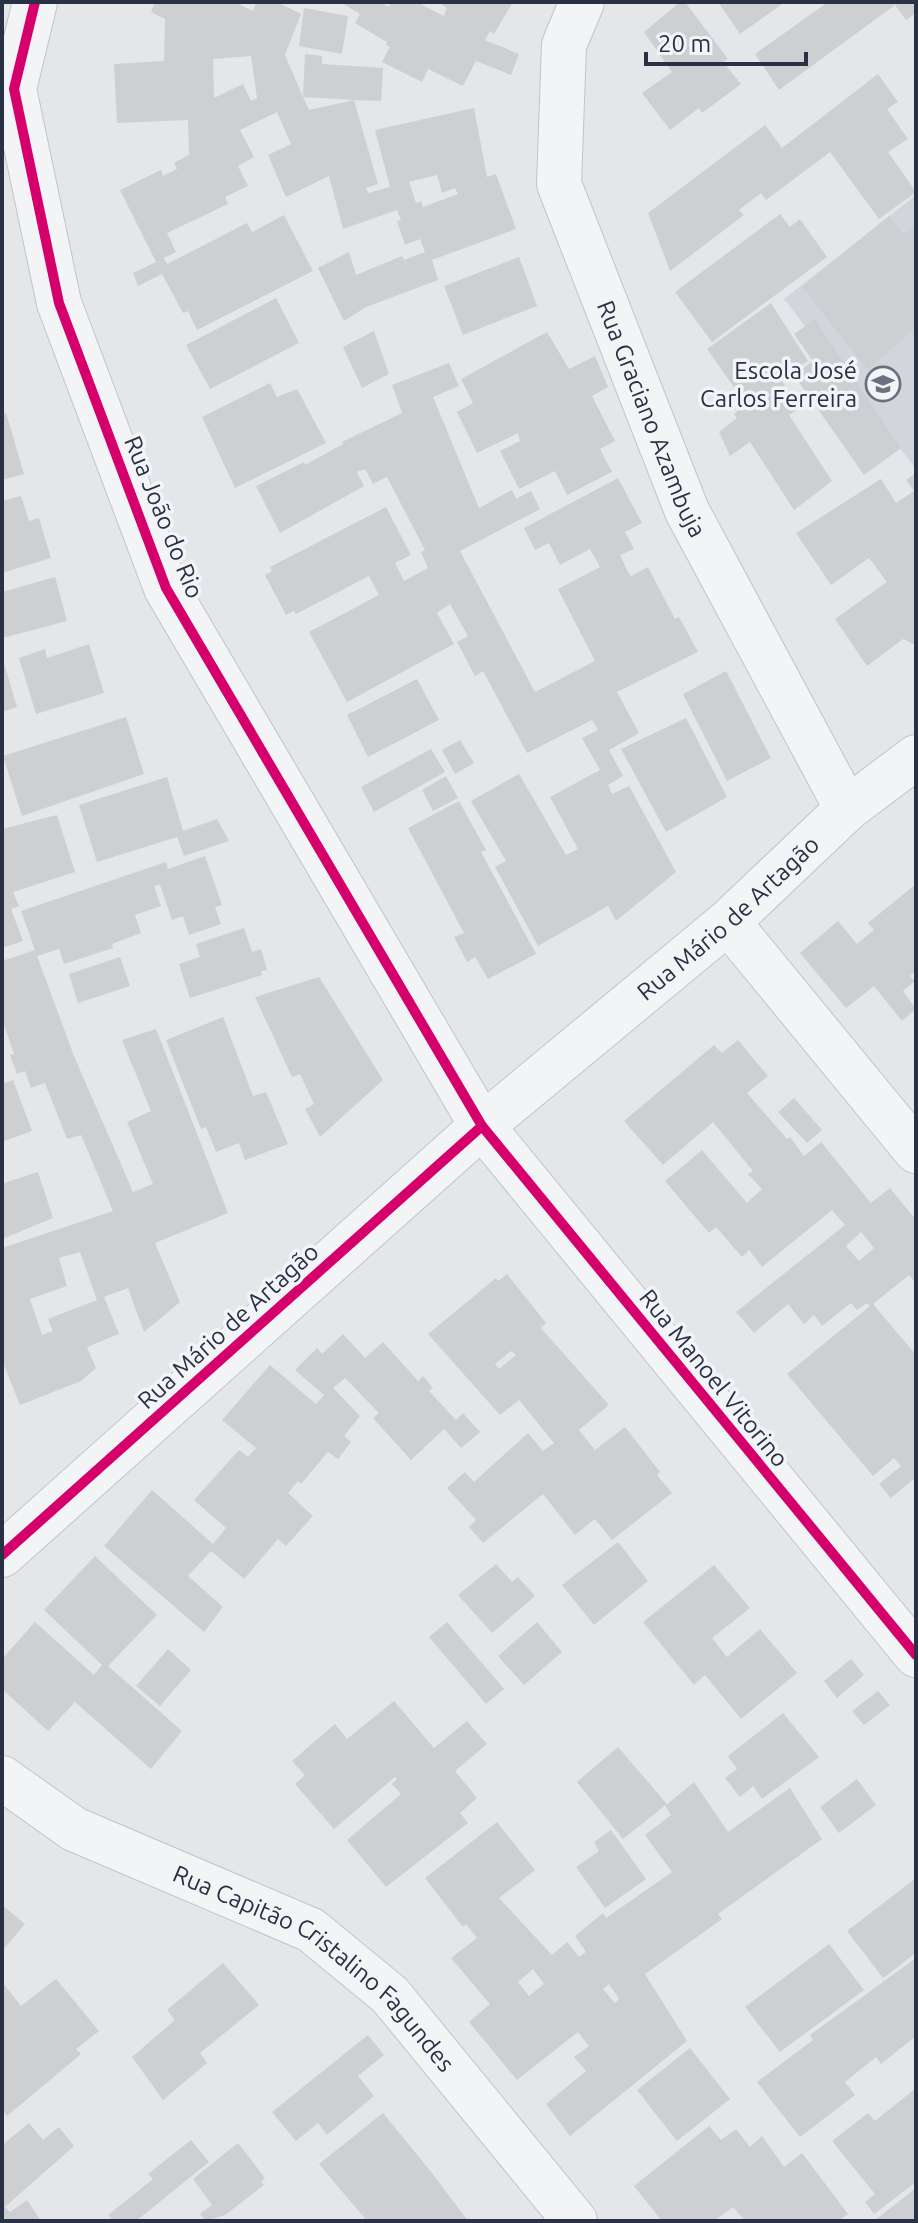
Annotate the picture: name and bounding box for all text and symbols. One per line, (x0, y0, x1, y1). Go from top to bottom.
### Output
scale bar (646, 16, 806, 66)
text: 20 m (658, 30, 711, 57)
street label: Rua Graciano Azambuja (592, 296, 712, 541)
place label: Escola José Carlos Ferreira (700, 357, 857, 412)
school or university icon: Escola José Carlos Ferreira (864, 365, 902, 403)
street label: Rua João do Rio (119, 432, 209, 602)
street label: Rua Mário de Artagão (631, 830, 824, 1005)
street label: Rua Mário de Artagão (132, 1238, 324, 1414)
street label: Rua Manoel Vitorino (634, 1284, 794, 1472)
street label: Rua Capitão Cristalino Fagundes (169, 1859, 460, 2077)

